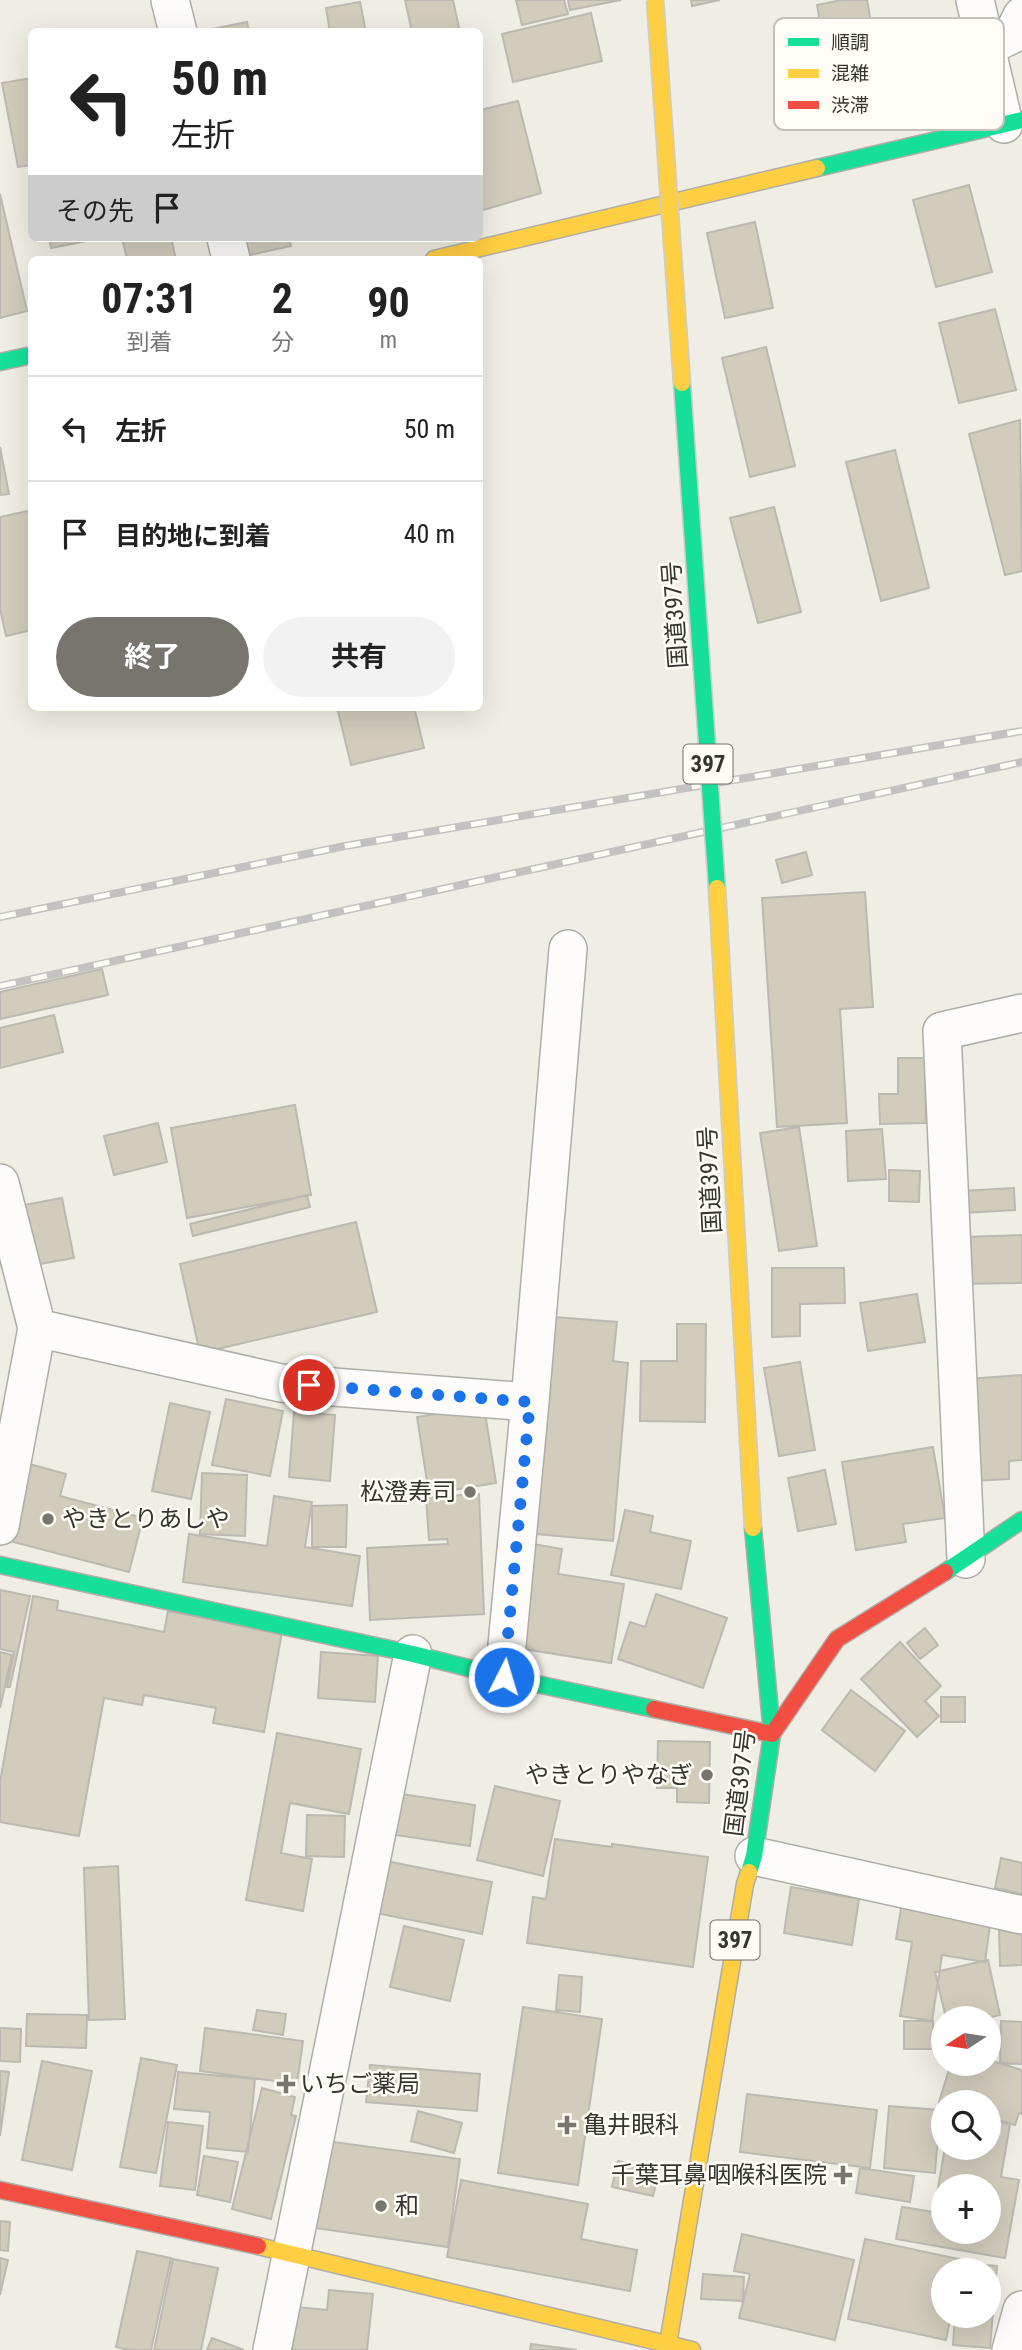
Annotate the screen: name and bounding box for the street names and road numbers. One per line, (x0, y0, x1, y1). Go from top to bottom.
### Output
street label: 国道397号 (657, 560, 693, 670)
road number: 397 (684, 744, 732, 784)
street label: 国道397号 (693, 1126, 727, 1234)
street label: 国道397号 (720, 1728, 760, 1838)
road number: 397 (710, 1921, 760, 1960)

